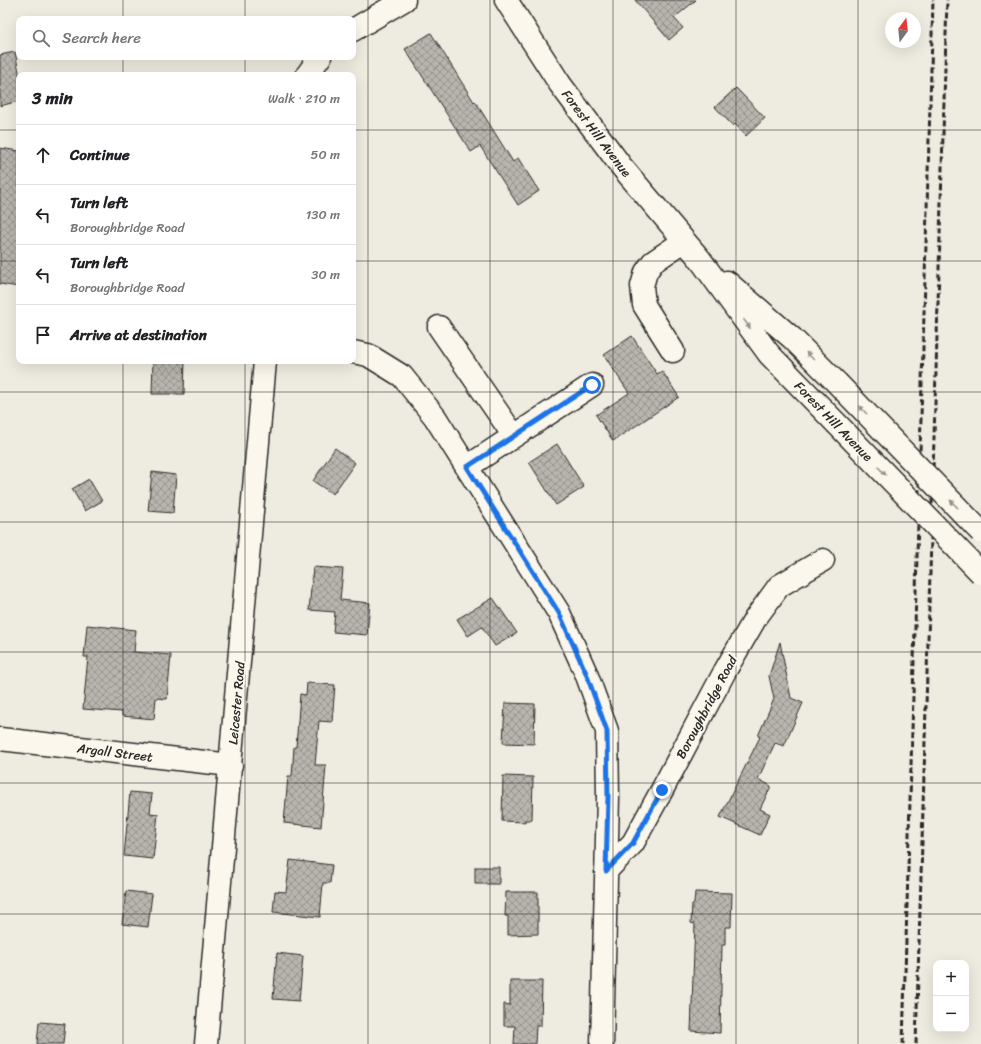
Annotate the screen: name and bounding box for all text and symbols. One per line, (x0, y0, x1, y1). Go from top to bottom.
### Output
north arrow (885, 12, 921, 48)
search box (16, 16, 356, 60)
text: Search here (62, 25, 141, 51)
icon: search (30, 27, 52, 49)
text: 3 min (32, 83, 73, 113)
street label: Forest Hill Avenue (556, 84, 637, 182)
text: Walk · 210 m (268, 87, 340, 110)
text: Continue (70, 142, 130, 168)
text: 50 m (310, 143, 340, 166)
icon: ahead (32, 144, 54, 166)
text: Turn left (70, 190, 128, 216)
text: 130 m (306, 203, 340, 226)
icon: left (32, 204, 54, 226)
text: Boroughbridge Road (70, 216, 184, 239)
text: Turn left (70, 250, 128, 276)
text: 30 m (311, 263, 340, 286)
icon: left (32, 264, 54, 286)
text: Boroughbridge Road (70, 276, 184, 299)
one-way arrow (743, 318, 751, 329)
text: Arrive at destination (70, 322, 207, 348)
icon: arrive (32, 324, 54, 346)
one-way arrow (805, 351, 815, 361)
street label: Forest Hill Avenue (789, 375, 879, 467)
route start (583, 376, 601, 394)
one-way arrow (858, 405, 868, 415)
one-way arrow (878, 466, 887, 476)
one-way arrow (949, 499, 959, 509)
street label: Boroughbridge Road (669, 650, 744, 763)
street label: Leicester Road (221, 659, 252, 746)
street label: Argall Street (75, 736, 154, 769)
route end (653, 781, 671, 799)
map controls (933, 960, 969, 1032)
button: + (933, 960, 969, 996)
button: − (933, 996, 969, 1032)

